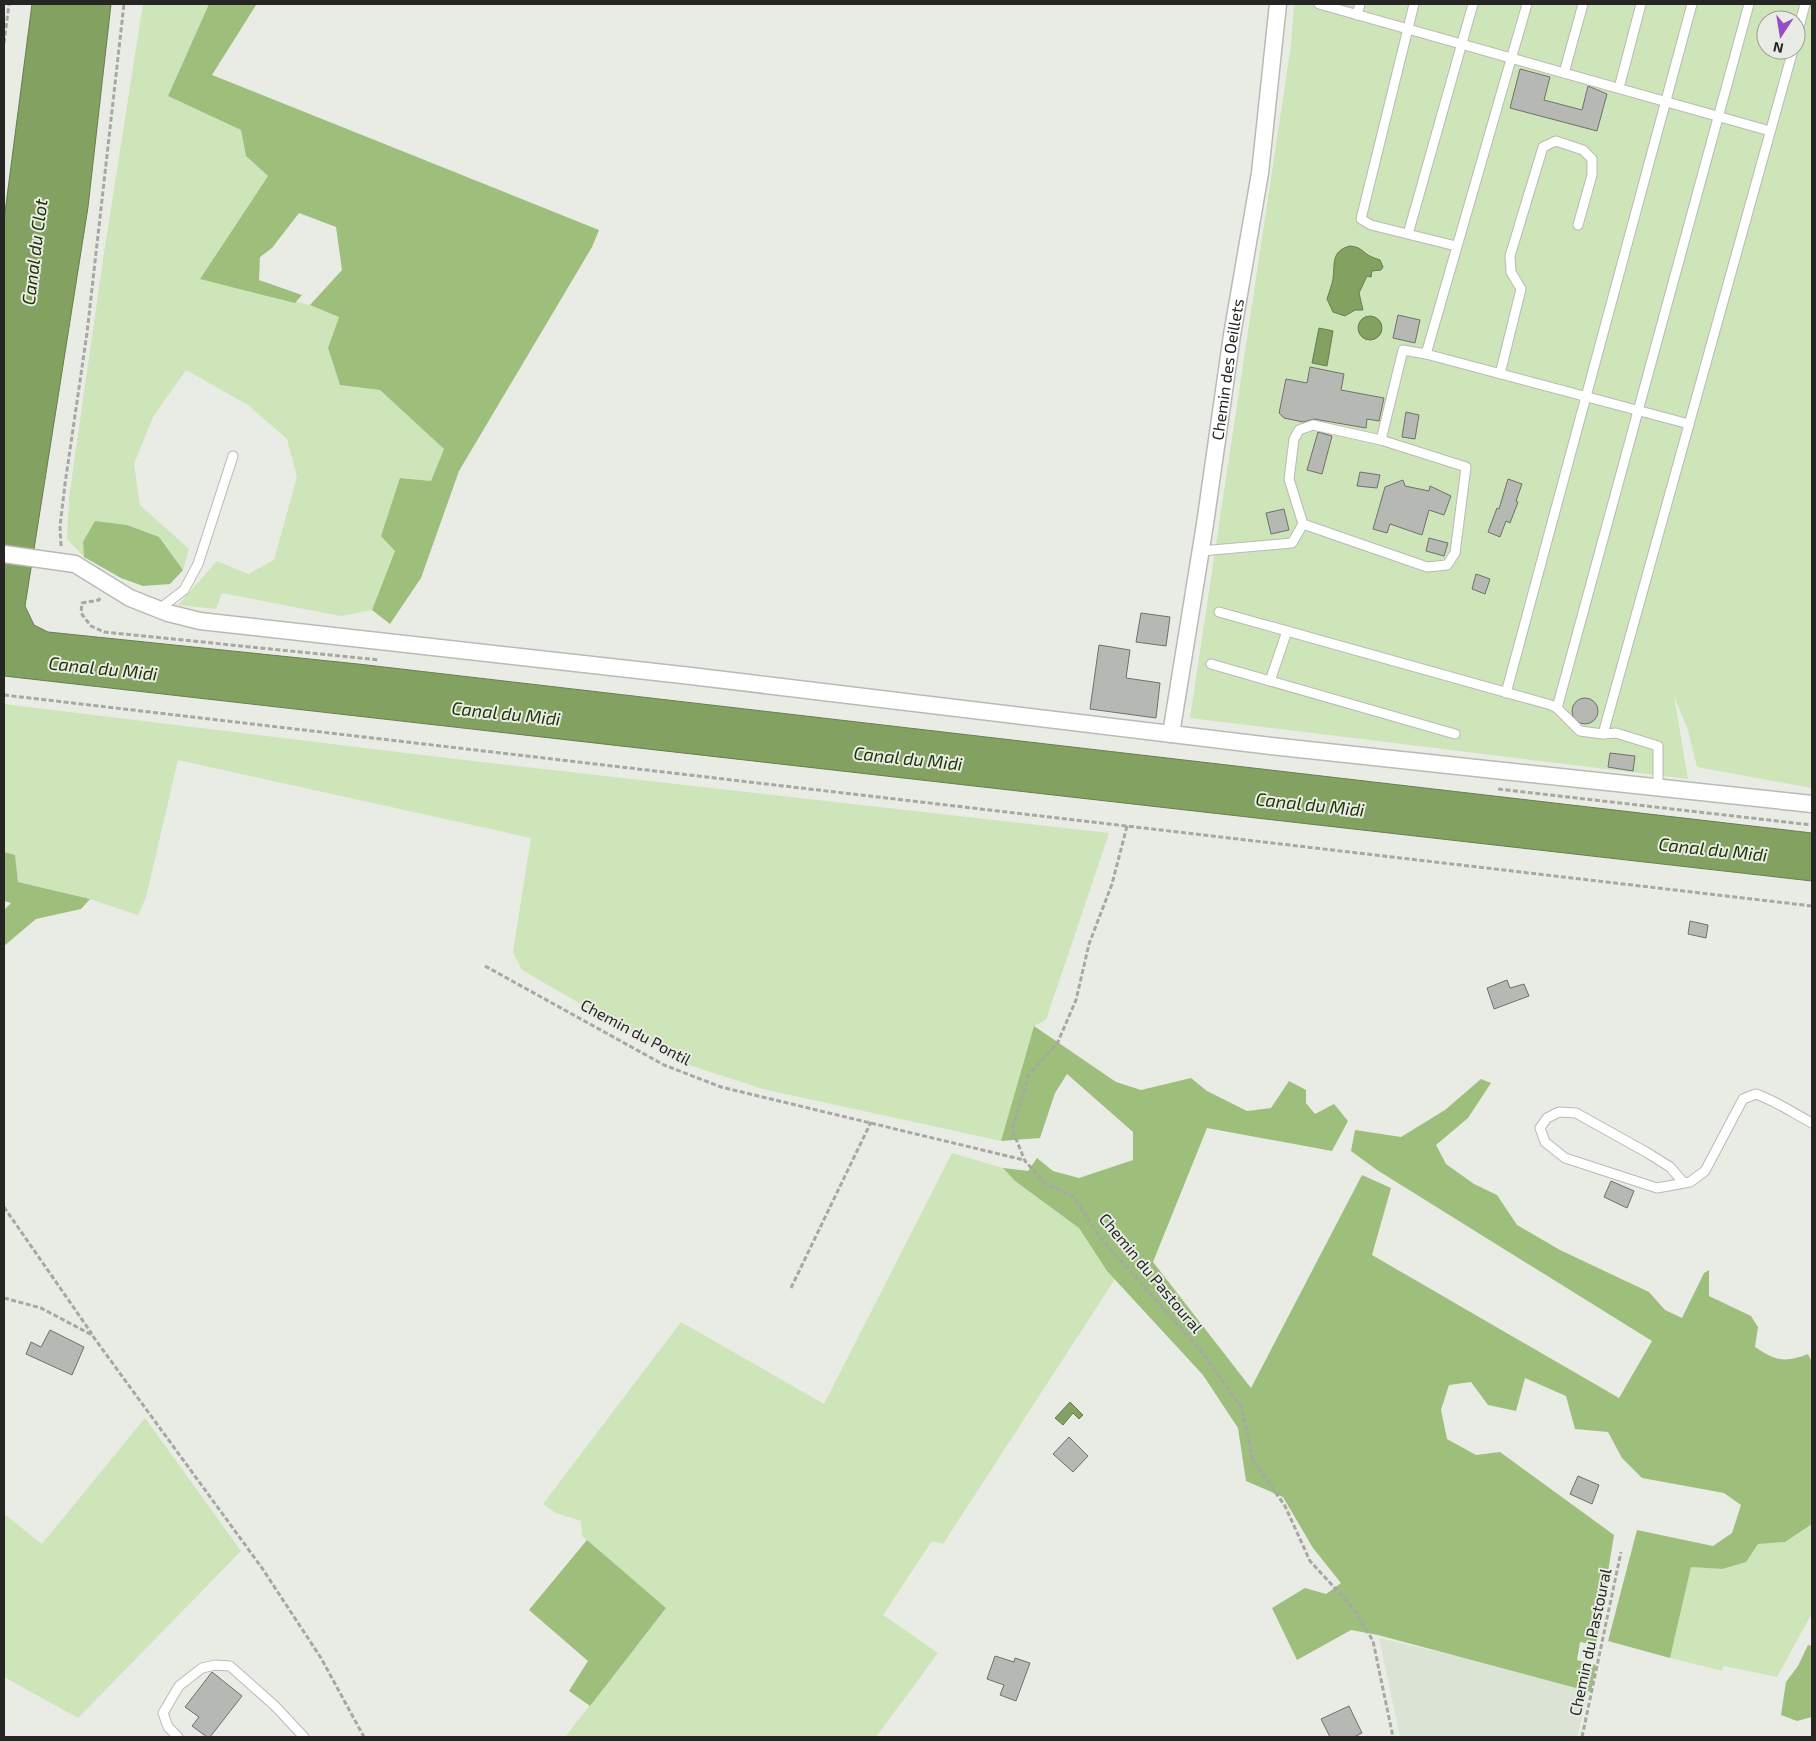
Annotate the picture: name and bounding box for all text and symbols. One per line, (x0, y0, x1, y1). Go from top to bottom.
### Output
north arrow (1756, 10, 1806, 60)
text: N (1771, 39, 1785, 58)
water label: Canal du Clot (17, 197, 51, 306)
street label: Chemin des Oeillets (1207, 297, 1247, 441)
water label: Canal du Midi (48, 651, 159, 685)
water label: Canal du Midi (451, 696, 562, 730)
water label: Canal du Midi (853, 741, 964, 775)
water label: Canal du Midi (1255, 787, 1366, 821)
water label: Canal du Midi (1658, 832, 1769, 866)
street label: Chemin du Pontil (578, 994, 695, 1069)
street label: Chemin du Pastoural (1096, 1209, 1207, 1337)
street label: Chemin du Pastoural (1565, 1566, 1614, 1717)

